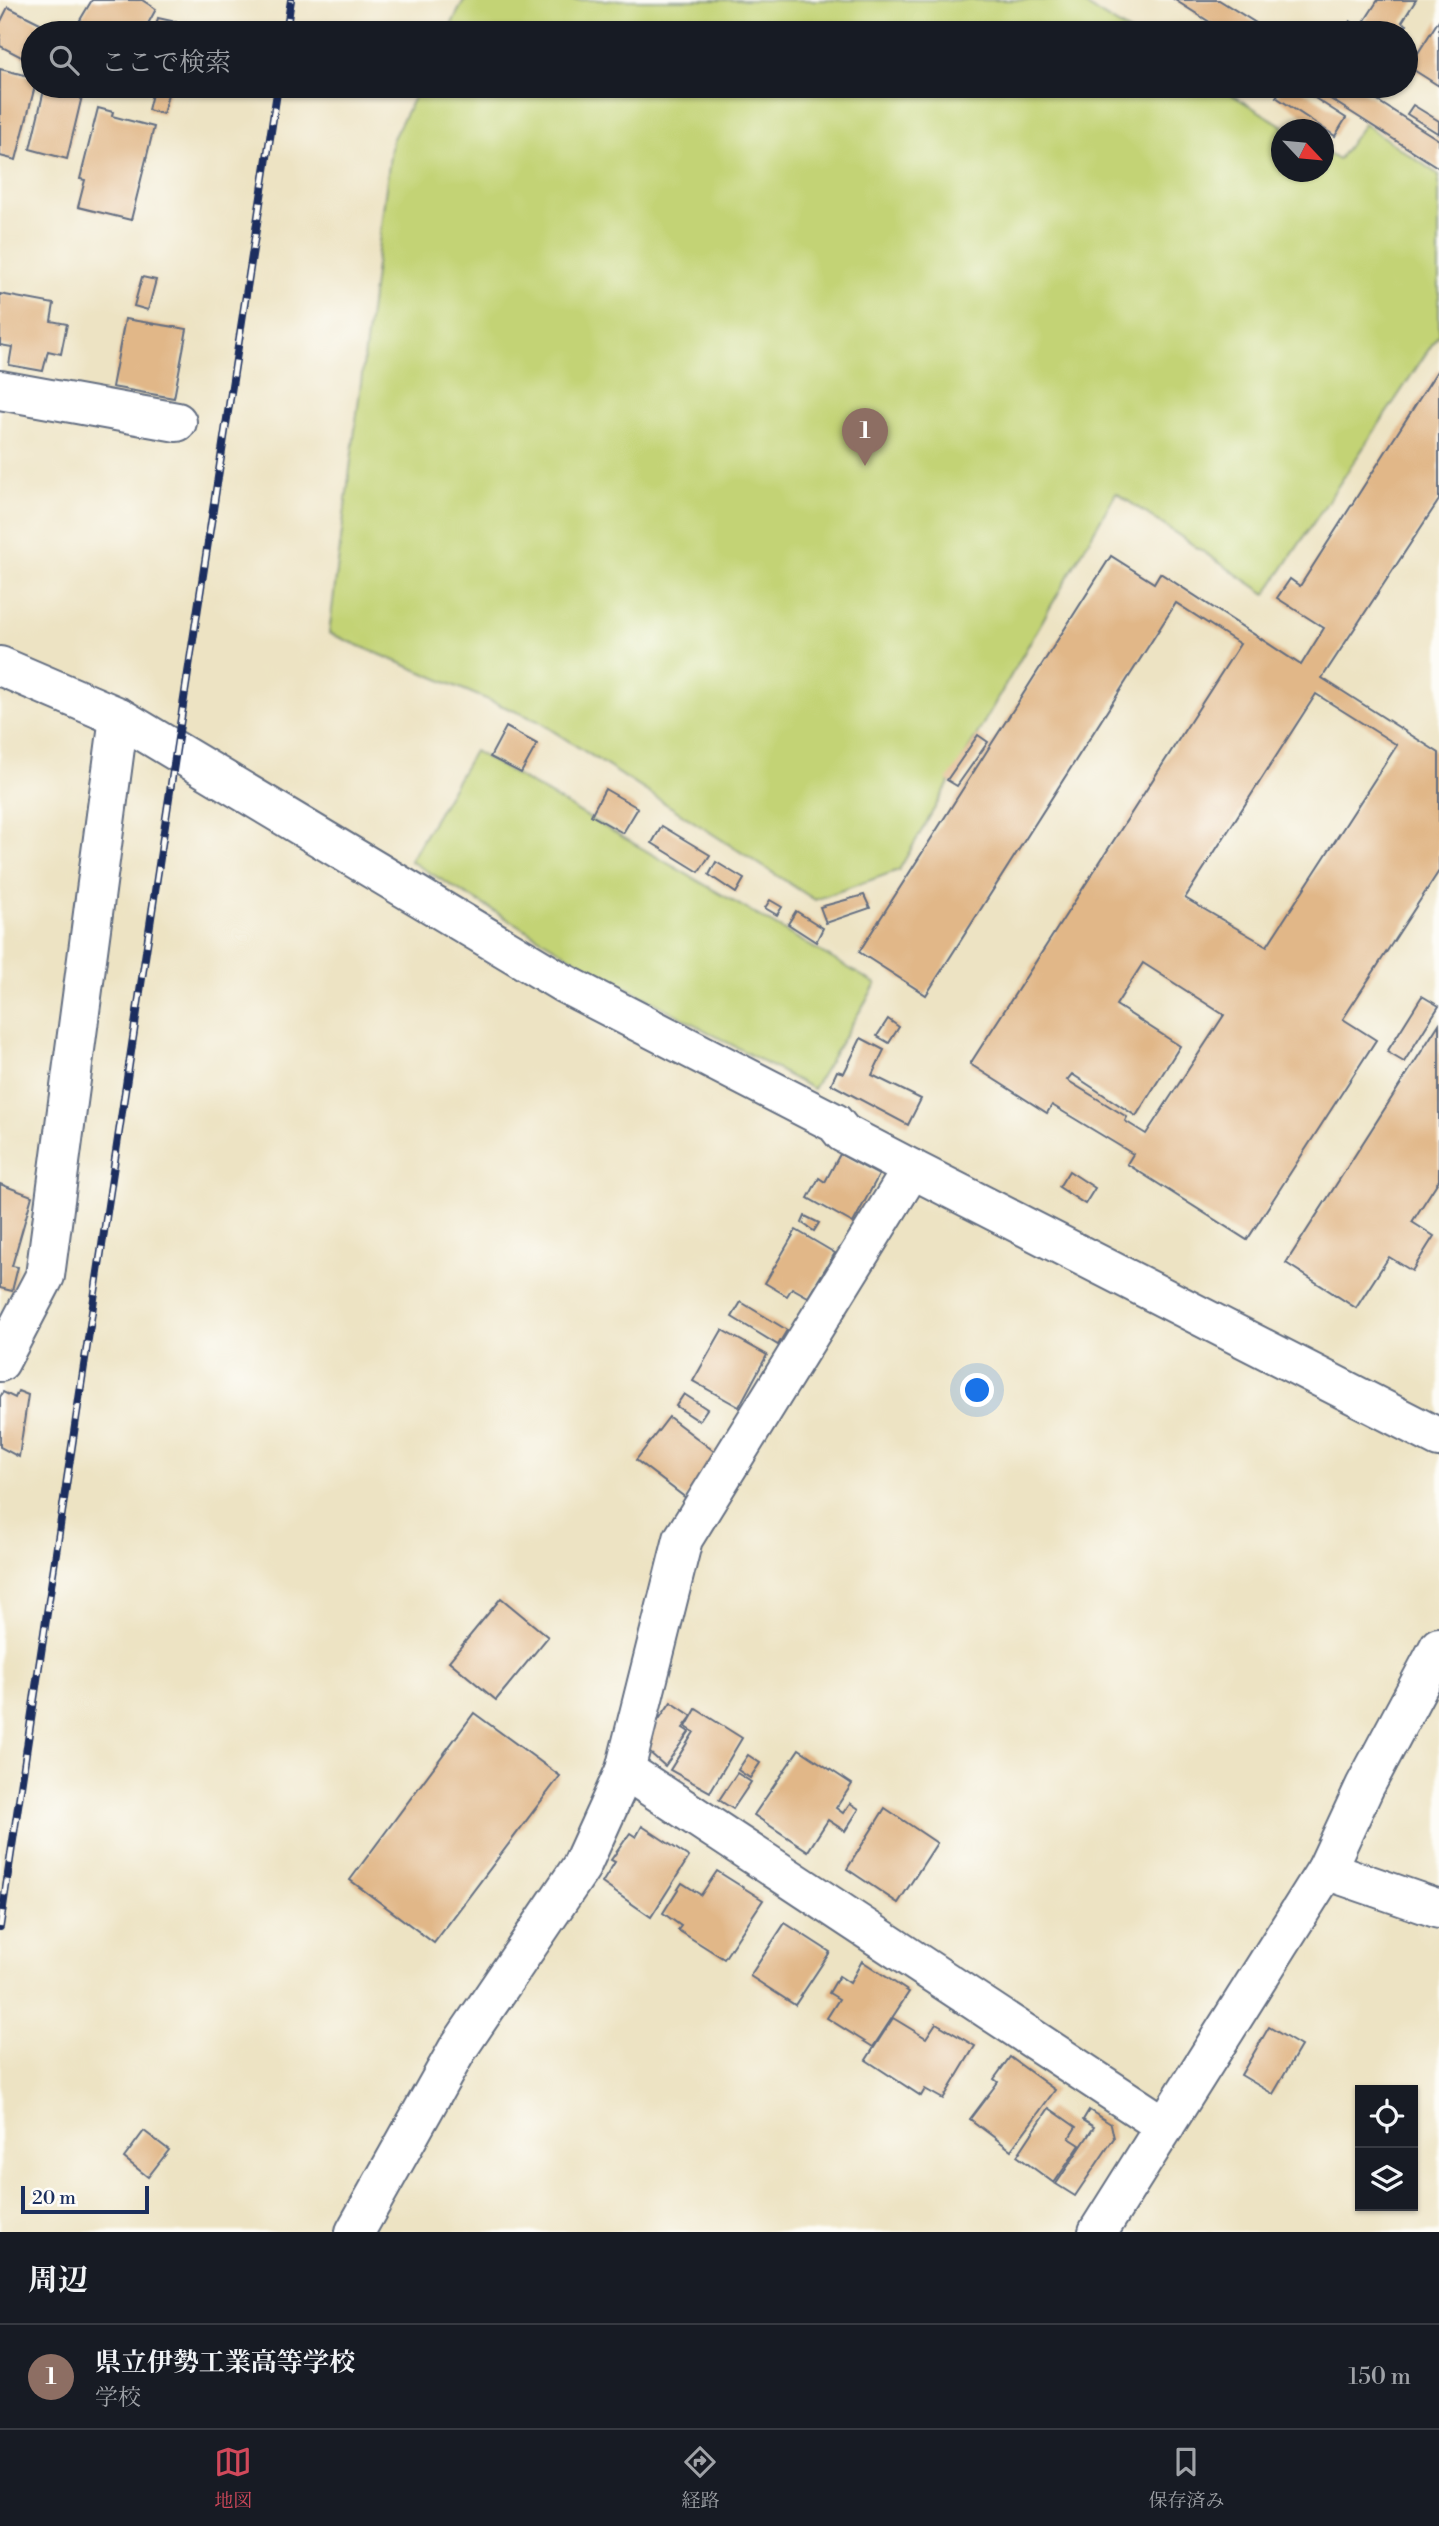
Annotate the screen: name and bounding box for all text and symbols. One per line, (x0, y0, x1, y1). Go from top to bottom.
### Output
search box (21, 21, 1418, 98)
icon: search (45, 41, 83, 79)
text: ここで検索 (101, 47, 231, 79)
north arrow (1271, 119, 1334, 182)
pin: 1 (842, 408, 888, 466)
your location (960, 1373, 994, 1407)
map controls (1355, 2085, 1418, 2211)
button: locate (1355, 2085, 1418, 2148)
button: layers (1355, 2148, 1418, 2211)
scale bar (21, 2183, 149, 2215)
text: 20 m (32, 2186, 76, 2210)
text: 周辺 (28, 2262, 88, 2300)
text: 県立伊勢工業高等学校 (95, 2347, 355, 2379)
text: 1 (45, 2363, 57, 2391)
text: 150 m (1348, 2363, 1411, 2391)
text: 学校 (95, 2384, 141, 2412)
tab: 地図 (214, 2443, 253, 2513)
tab: 経路 (681, 2443, 720, 2513)
tab: 保存済み (1148, 2443, 1225, 2513)

